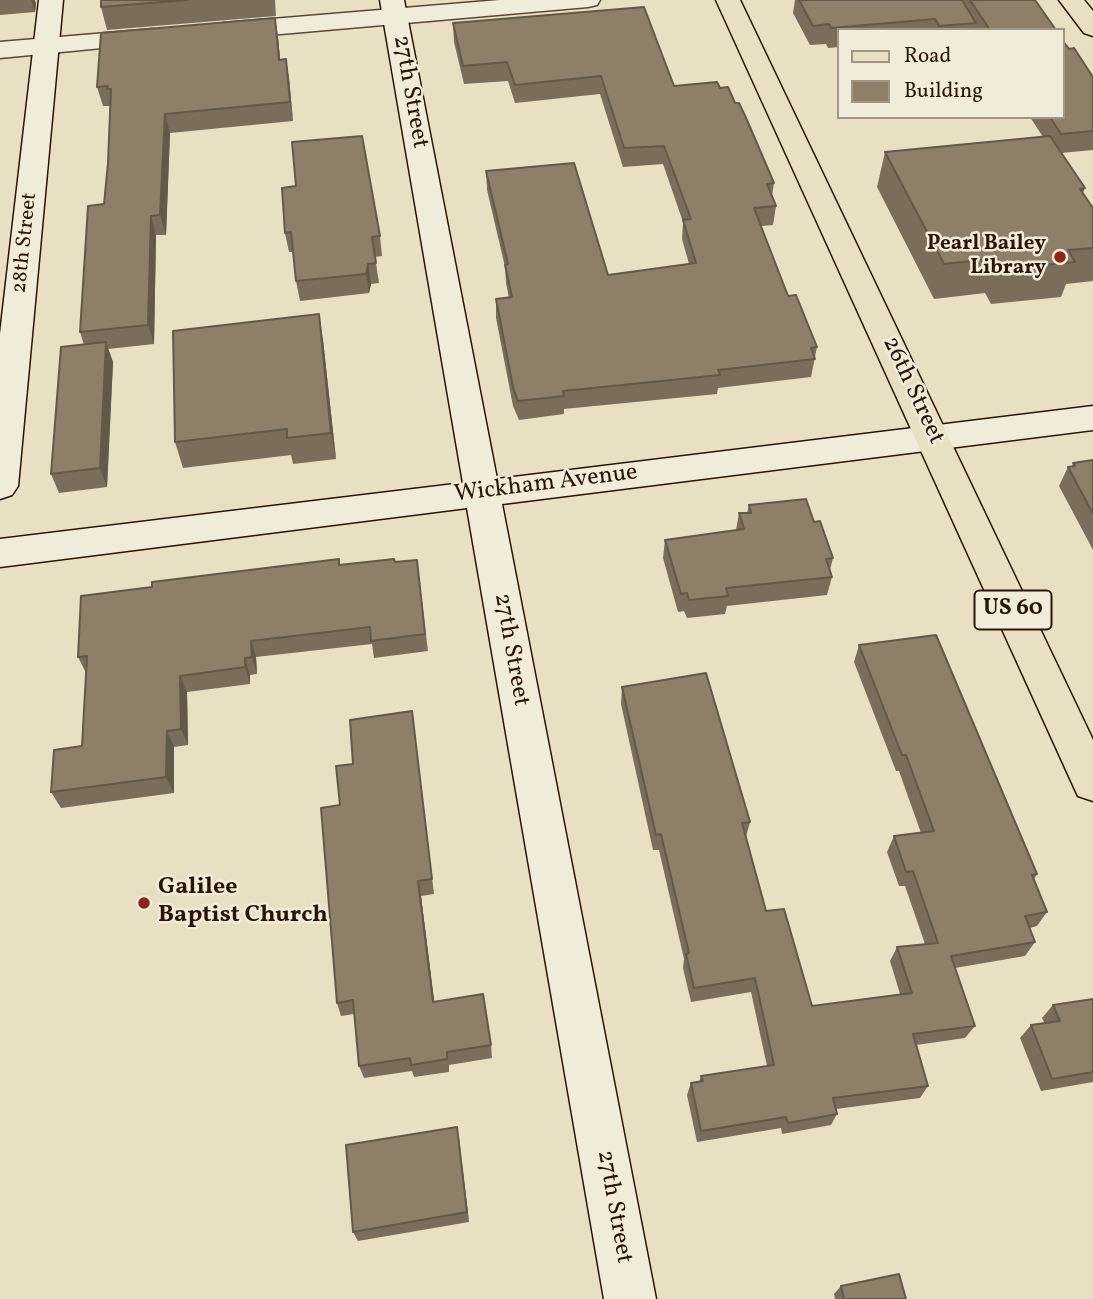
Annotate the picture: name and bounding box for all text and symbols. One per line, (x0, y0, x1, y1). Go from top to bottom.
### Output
legend (838, 28, 1065, 119)
street label: 27th Street (385, 33, 433, 151)
text: Road (904, 42, 951, 71)
text: Building (904, 77, 983, 106)
street label: 28th Street (8, 191, 44, 295)
place label: Pearl Bailey Library (927, 232, 1046, 282)
marker: Pearl Bailey Library (1052, 249, 1068, 265)
street label: 26th Street (875, 333, 949, 449)
street label: Wickham Avenue (453, 459, 639, 511)
road number: US 60 (974, 590, 1052, 630)
street label: 27th Street (486, 591, 534, 709)
place label: Galilee Baptist Church (158, 875, 328, 931)
marker: Galilee Baptist Church (136, 895, 152, 911)
street label: 27th Street (589, 1148, 637, 1266)

